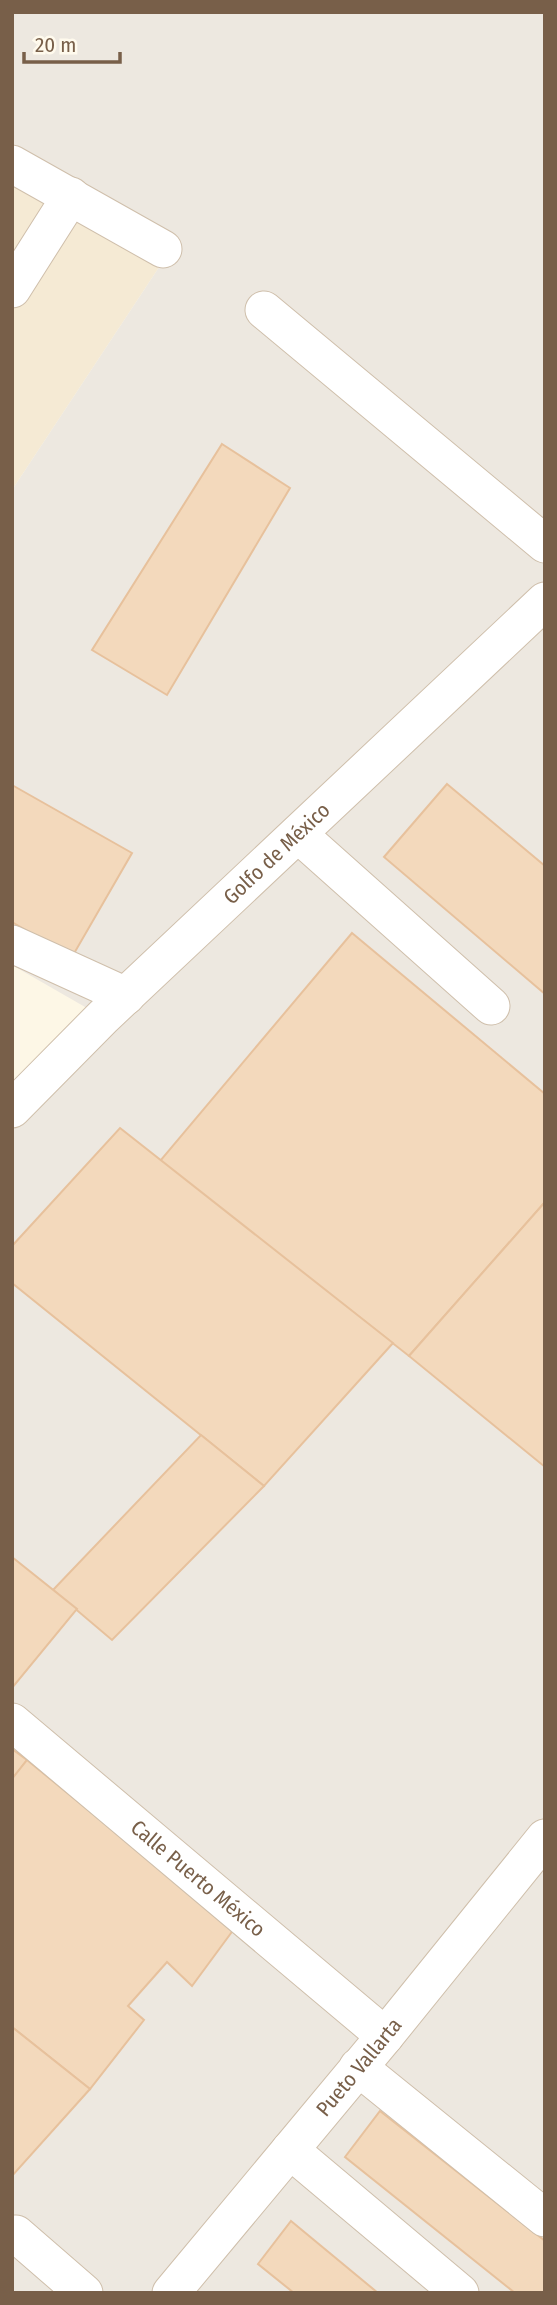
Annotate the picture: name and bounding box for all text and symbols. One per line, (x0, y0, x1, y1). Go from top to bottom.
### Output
scale bar (24, 21, 121, 65)
text: 20 m (35, 32, 76, 58)
street label: Golfo de México (218, 797, 335, 910)
street label: Calle Puerto México (125, 1814, 270, 1942)
street label: Pueto Vallarta (311, 2013, 407, 2122)

